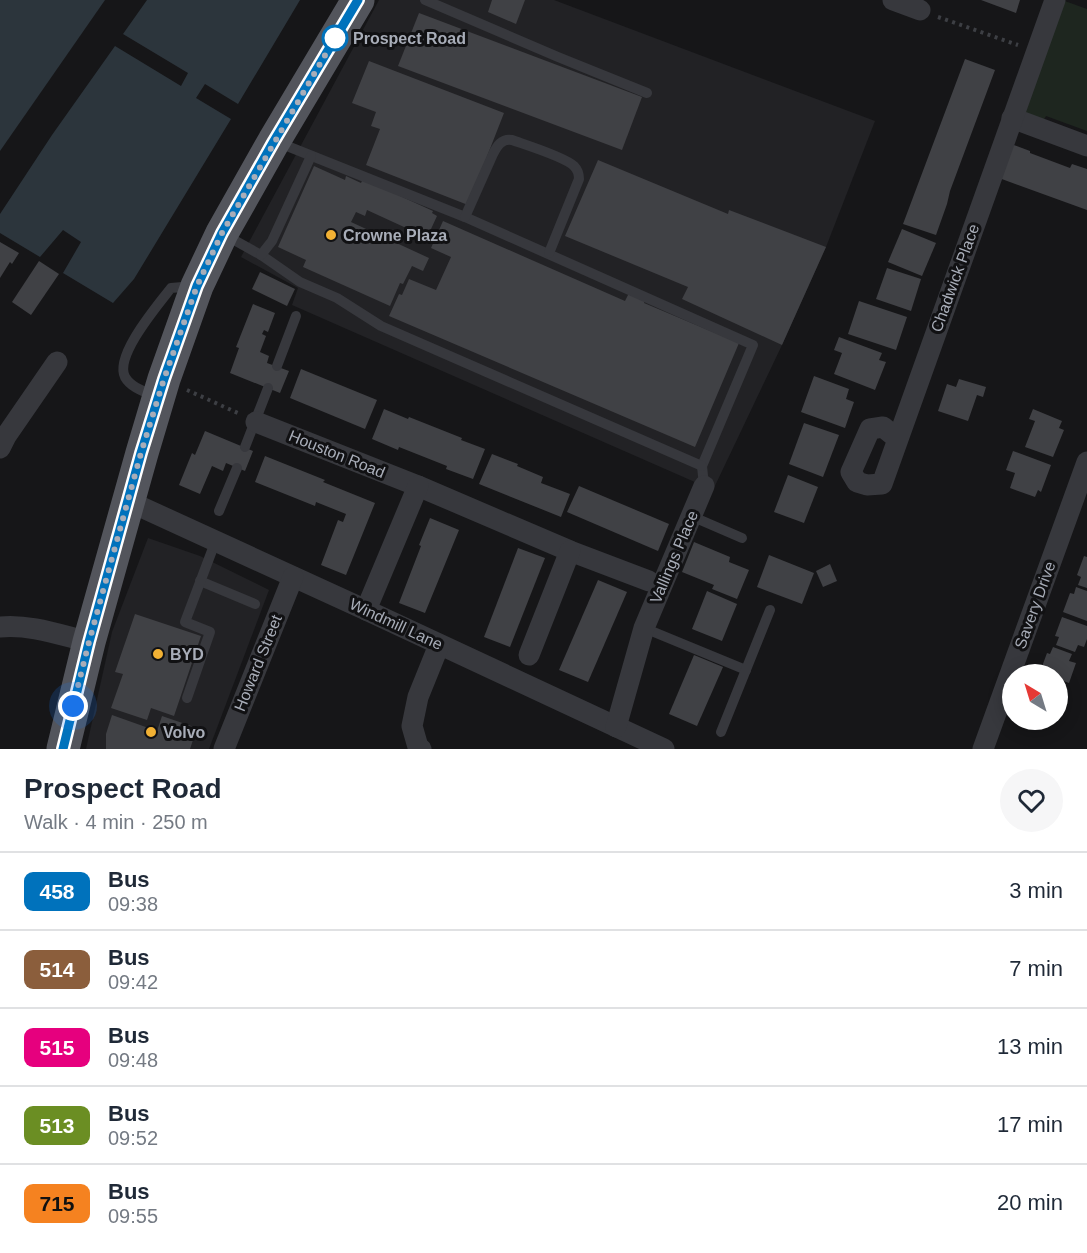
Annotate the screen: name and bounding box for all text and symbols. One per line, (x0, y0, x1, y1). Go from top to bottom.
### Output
marker: Prospect Road (322, 25, 348, 51)
place label: Prospect Road (353, 30, 466, 47)
street label: Chadwick Place (928, 222, 982, 334)
place label: Crowne Plaza (343, 227, 447, 244)
marker: Crowne Plaza (324, 228, 338, 242)
street label: Houston Road (286, 427, 388, 481)
street label: Vallings Place (647, 508, 701, 606)
street label: Savery Drive (1011, 559, 1059, 651)
street label: Windmill Lane (347, 595, 445, 653)
street label: Howard Street (231, 612, 285, 714)
place label: BYD (170, 646, 204, 663)
marker: BYD (151, 647, 165, 661)
north arrow (1002, 664, 1068, 730)
map controls (1002, 664, 1068, 730)
your location (58, 691, 88, 721)
place label: Volvo (163, 724, 206, 741)
marker: Volvo (144, 725, 158, 739)
button: heart (1000, 769, 1063, 832)
text: Prospect Road (24, 773, 222, 804)
text: Walk · 4 min · 250 m (24, 811, 208, 833)
text: Bus (108, 867, 150, 892)
text: 3 min (1009, 878, 1063, 903)
text: 458 (39, 880, 75, 903)
text: 09:38 (108, 893, 158, 915)
text: Bus (108, 945, 150, 970)
text: 7 min (1009, 956, 1063, 981)
text: 514 (39, 958, 75, 981)
text: 09:42 (108, 971, 158, 993)
text: Bus (108, 1023, 150, 1048)
text: 13 min (997, 1034, 1063, 1059)
text: 515 (39, 1036, 75, 1059)
text: 09:48 (108, 1049, 158, 1071)
text: Bus (108, 1101, 150, 1126)
text: 17 min (997, 1112, 1063, 1137)
text: 513 (39, 1114, 75, 1137)
text: 09:52 (108, 1127, 158, 1149)
text: Bus (108, 1179, 150, 1204)
text: 20 min (997, 1190, 1063, 1215)
text: 715 (39, 1192, 75, 1215)
text: 09:55 (108, 1205, 158, 1227)

